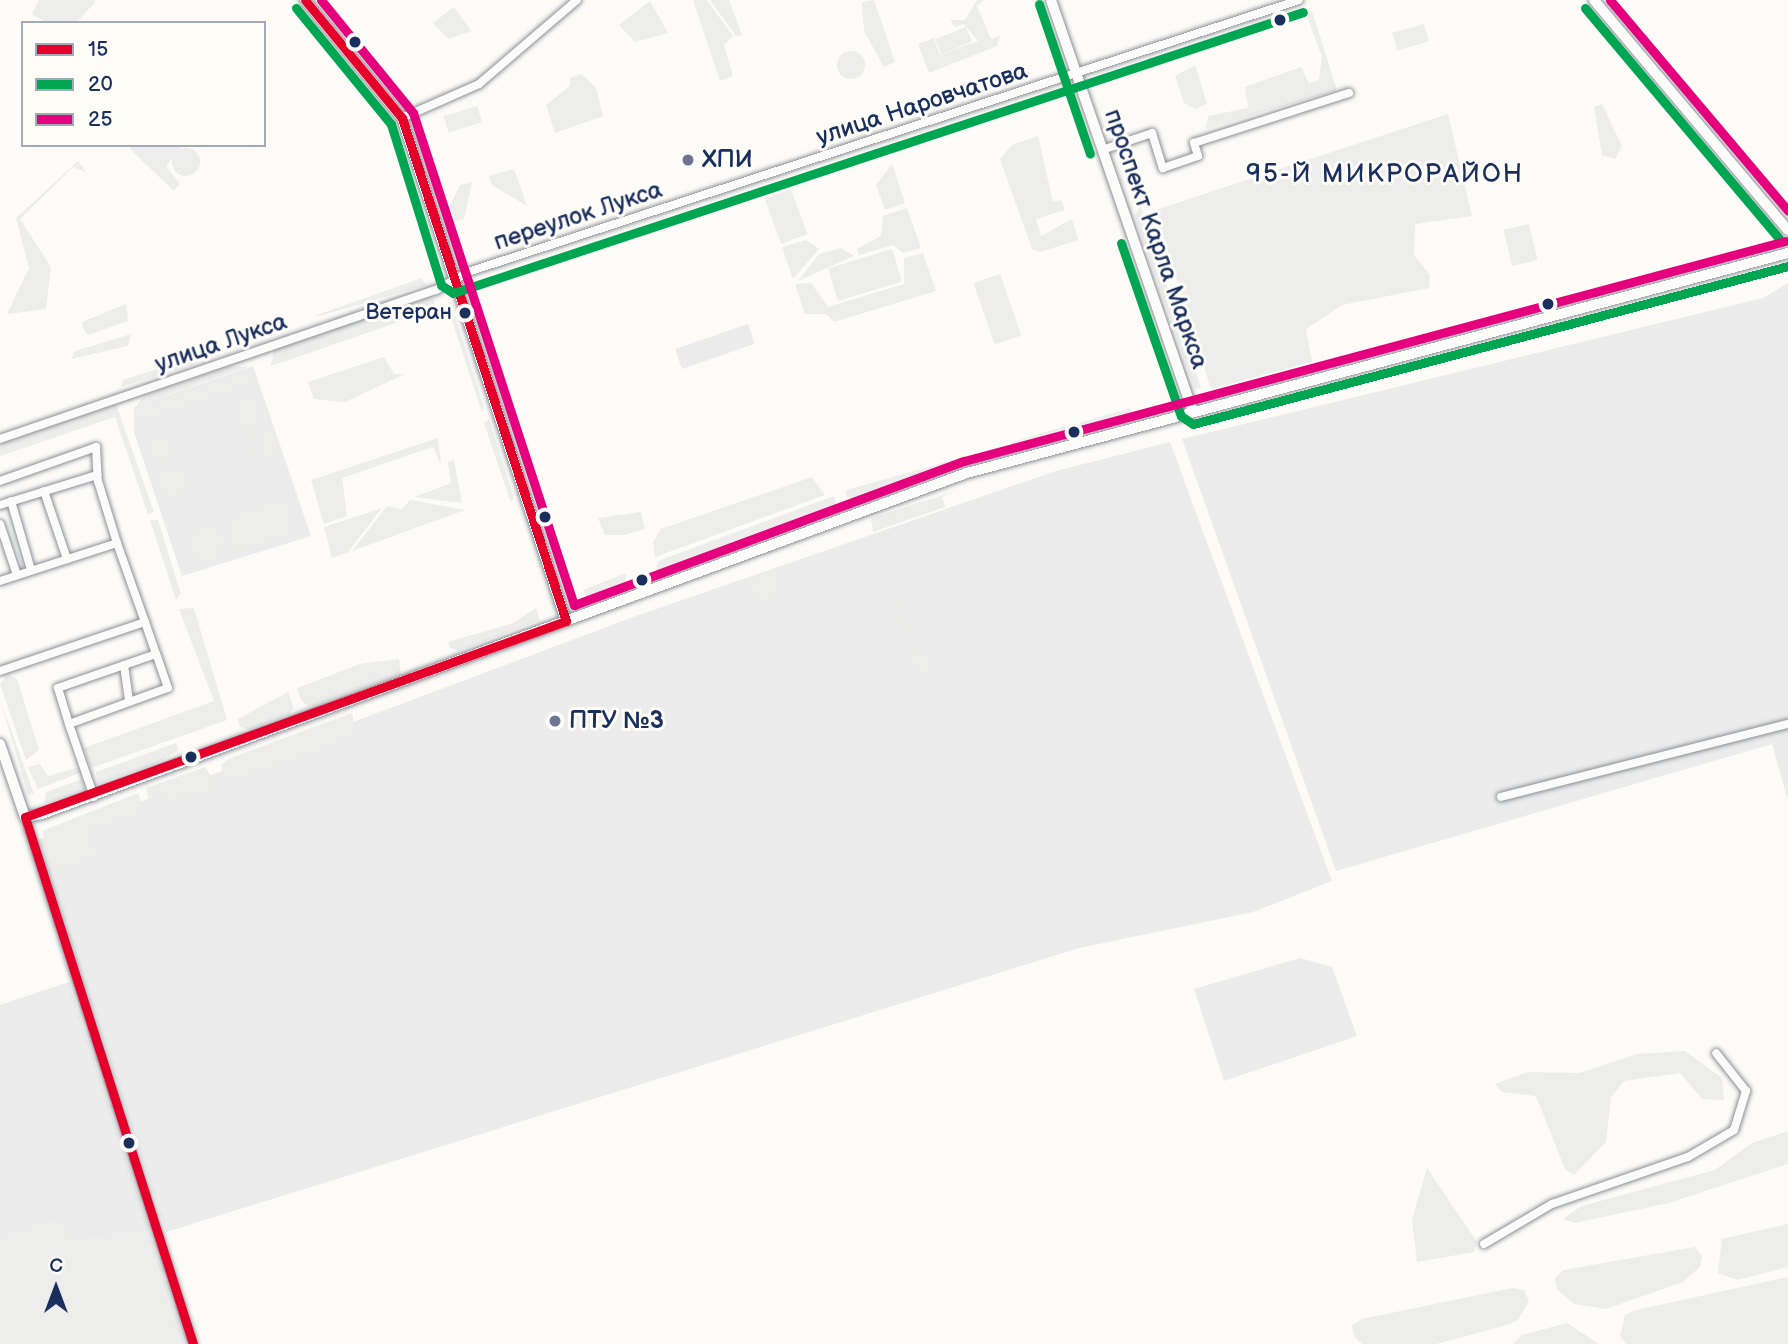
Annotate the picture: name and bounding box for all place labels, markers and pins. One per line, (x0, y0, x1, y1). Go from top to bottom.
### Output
unlabelled marker (1273, 13, 1287, 27)
unlabelled marker (348, 35, 362, 49)
place label: ХПИ (702, 146, 753, 174)
marker: ХПИ (680, 152, 696, 168)
unlabelled marker (1541, 297, 1555, 311)
place label: Ветеран (365, 300, 452, 326)
marker: Ветеран (458, 306, 472, 320)
unlabelled marker (1067, 425, 1081, 439)
unlabelled marker (538, 510, 552, 524)
unlabelled marker (635, 573, 649, 587)
place label: ПТУ №3 (569, 707, 664, 735)
marker: ПТУ №3 (547, 713, 563, 729)
unlabelled marker (184, 750, 198, 764)
unlabelled marker (122, 1136, 136, 1150)

